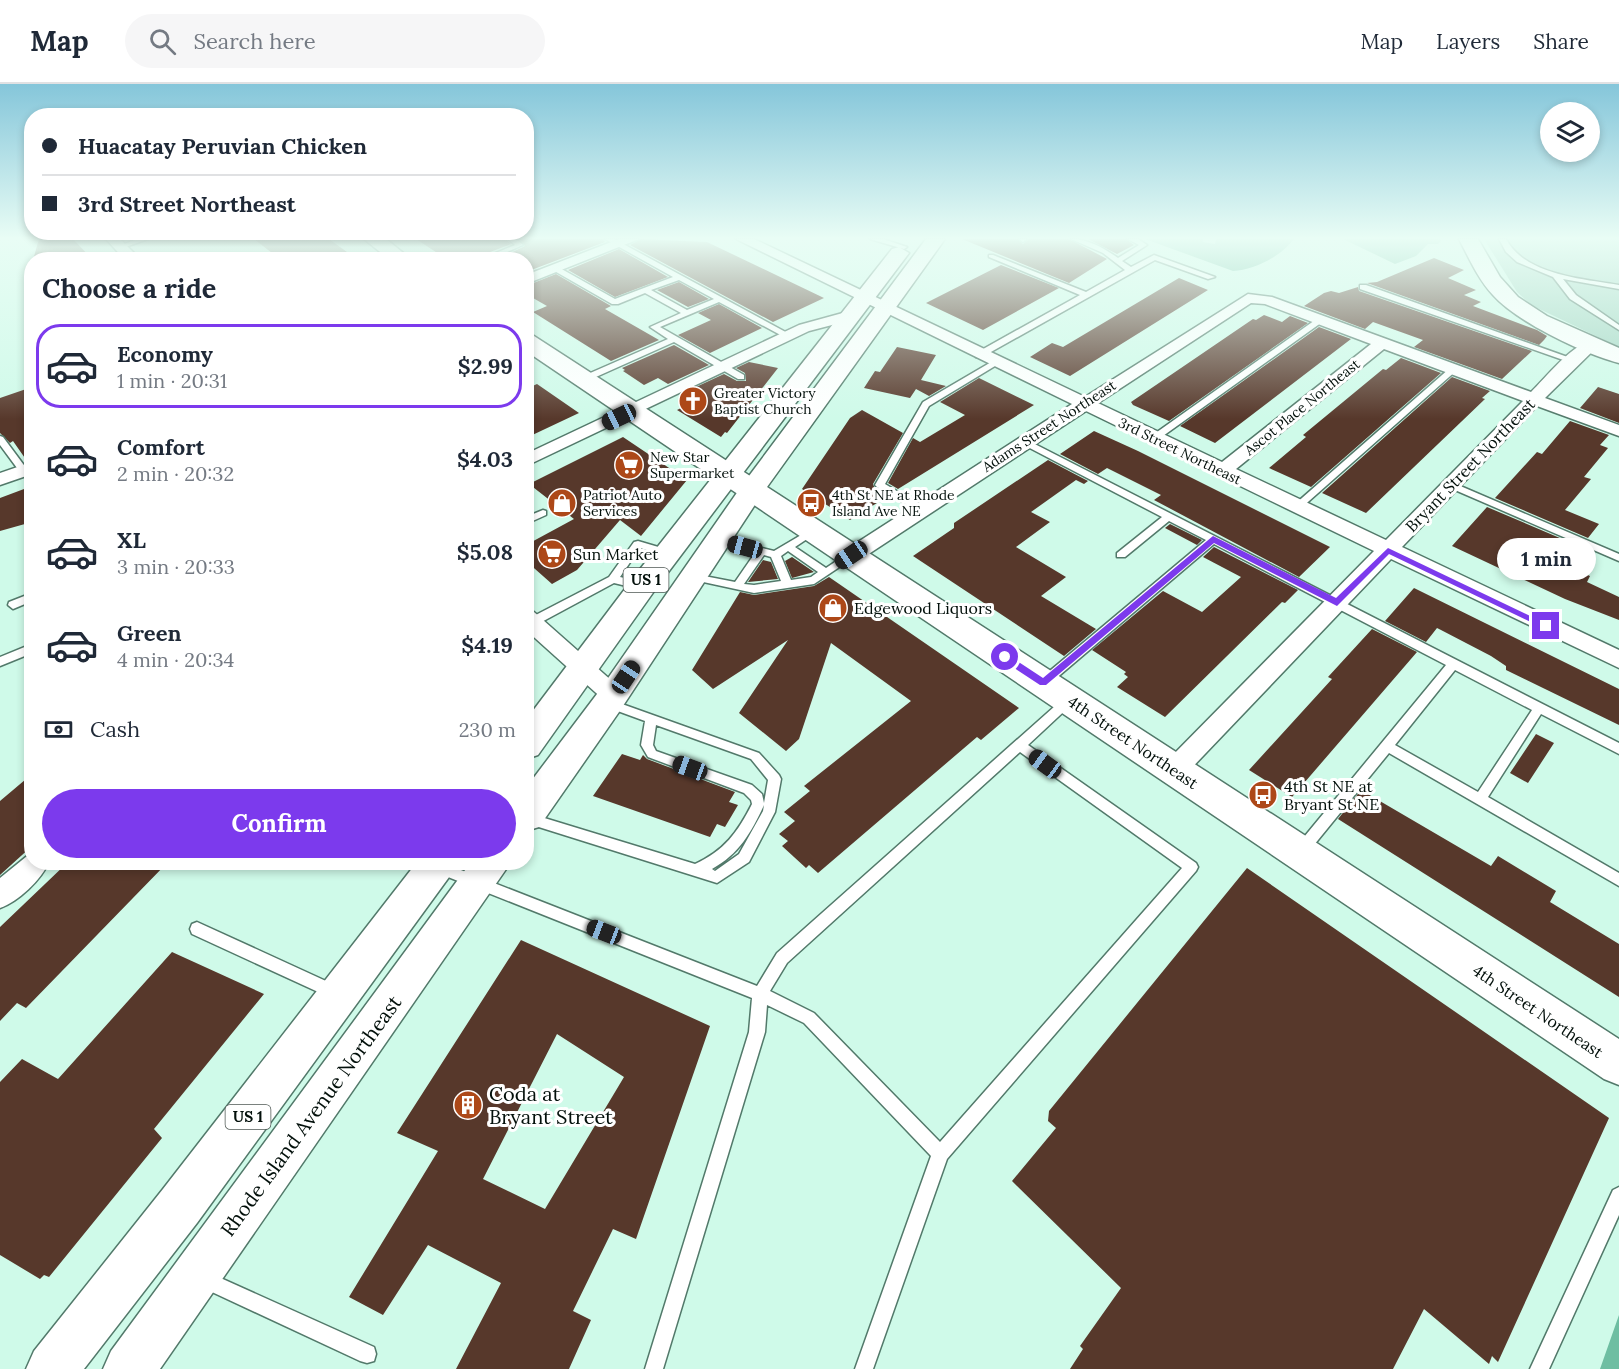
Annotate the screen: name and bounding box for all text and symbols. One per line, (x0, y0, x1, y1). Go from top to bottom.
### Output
search box (125, 14, 545, 68)
text: Map (30, 23, 89, 59)
icon: search (146, 25, 179, 58)
text: Search here (194, 27, 316, 55)
text: Map (1360, 28, 1403, 55)
text: Layers (1436, 28, 1500, 55)
text: Share (1533, 28, 1589, 55)
map controls (1540, 102, 1600, 162)
button: layers (1540, 102, 1600, 162)
text: Huacatay Peruvian Chicken (78, 132, 367, 160)
text: 3rd Street Northeast (78, 190, 296, 218)
text: Choose a ride (42, 271, 216, 305)
icon: car (45, 339, 99, 393)
text: Economy (117, 340, 213, 368)
text: $2.99 (458, 352, 513, 380)
street label: Ascot Place Northeast (1240, 355, 1364, 460)
text: 1 min · 20:31 (117, 368, 227, 393)
street label: Adams Street Northeast (978, 376, 1120, 477)
place label: Greater Victory Baptist Church (714, 384, 816, 418)
church icon: Greater Victory Baptist Church (677, 385, 709, 417)
street label: Bryant Street Northeast (1401, 393, 1540, 536)
car (599, 401, 639, 433)
street label: 3rd Street Northeast (1116, 413, 1245, 489)
icon: car (45, 432, 99, 486)
text: Comfort (117, 433, 205, 461)
text: $4.03 (457, 445, 513, 473)
place label: New Star Supermarket (650, 448, 735, 482)
supermarket icon: New Star Supermarket (613, 449, 645, 481)
text: 2 min · 20:32 (117, 461, 234, 486)
place label: Patriot Auto Services (583, 486, 662, 520)
place label: 4th St NE at Rhode Island Ave NE (832, 486, 955, 520)
shop icon: Patriot Auto Services (546, 487, 578, 519)
bus stop icon: 4th St NE at Rhode Island Ave NE (795, 487, 827, 519)
icon: car (45, 525, 99, 579)
text: XL (117, 526, 146, 554)
car (725, 534, 765, 560)
car (831, 537, 871, 573)
text: $5.08 (457, 538, 513, 566)
supermarket icon: Sun Market (536, 538, 568, 570)
callout: 1 min (1496, 539, 1596, 581)
place label: Sun Market (573, 544, 659, 564)
text: 1 min (1521, 546, 1572, 571)
text: 3 min · 20:33 (117, 554, 235, 579)
road number: US 1 (624, 568, 668, 592)
shop icon: Edgewood Liquors (817, 592, 849, 624)
place label: Edgewood Liquors (854, 598, 992, 618)
route end (1532, 612, 1559, 639)
icon: car (45, 618, 99, 672)
text: Green (117, 619, 182, 647)
text: $4.19 (461, 631, 513, 659)
route start (991, 643, 1018, 670)
text: 4 min · 20:34 (117, 647, 234, 672)
car (608, 657, 644, 697)
street label: 4th Street Northeast (1064, 691, 1203, 793)
icon: cash (42, 713, 75, 746)
text: Cash (90, 715, 140, 743)
text: 230 m (459, 717, 516, 742)
car (1025, 746, 1065, 782)
car (670, 753, 710, 783)
place label: 4th St NE at Bryant St NE (1284, 776, 1379, 814)
bus stop icon: 4th St NE at Bryant St NE (1247, 779, 1279, 811)
button: Confirm (42, 789, 516, 858)
car (584, 917, 624, 947)
street label: 4th Street Northeast (1469, 960, 1608, 1062)
street label: Rhode Island Avenue Northeast (215, 990, 407, 1241)
place label: Coda at Bryant Street (489, 1081, 613, 1129)
building icon: Coda at Bryant Street (452, 1089, 484, 1121)
road number: US 1 (226, 1105, 270, 1129)

